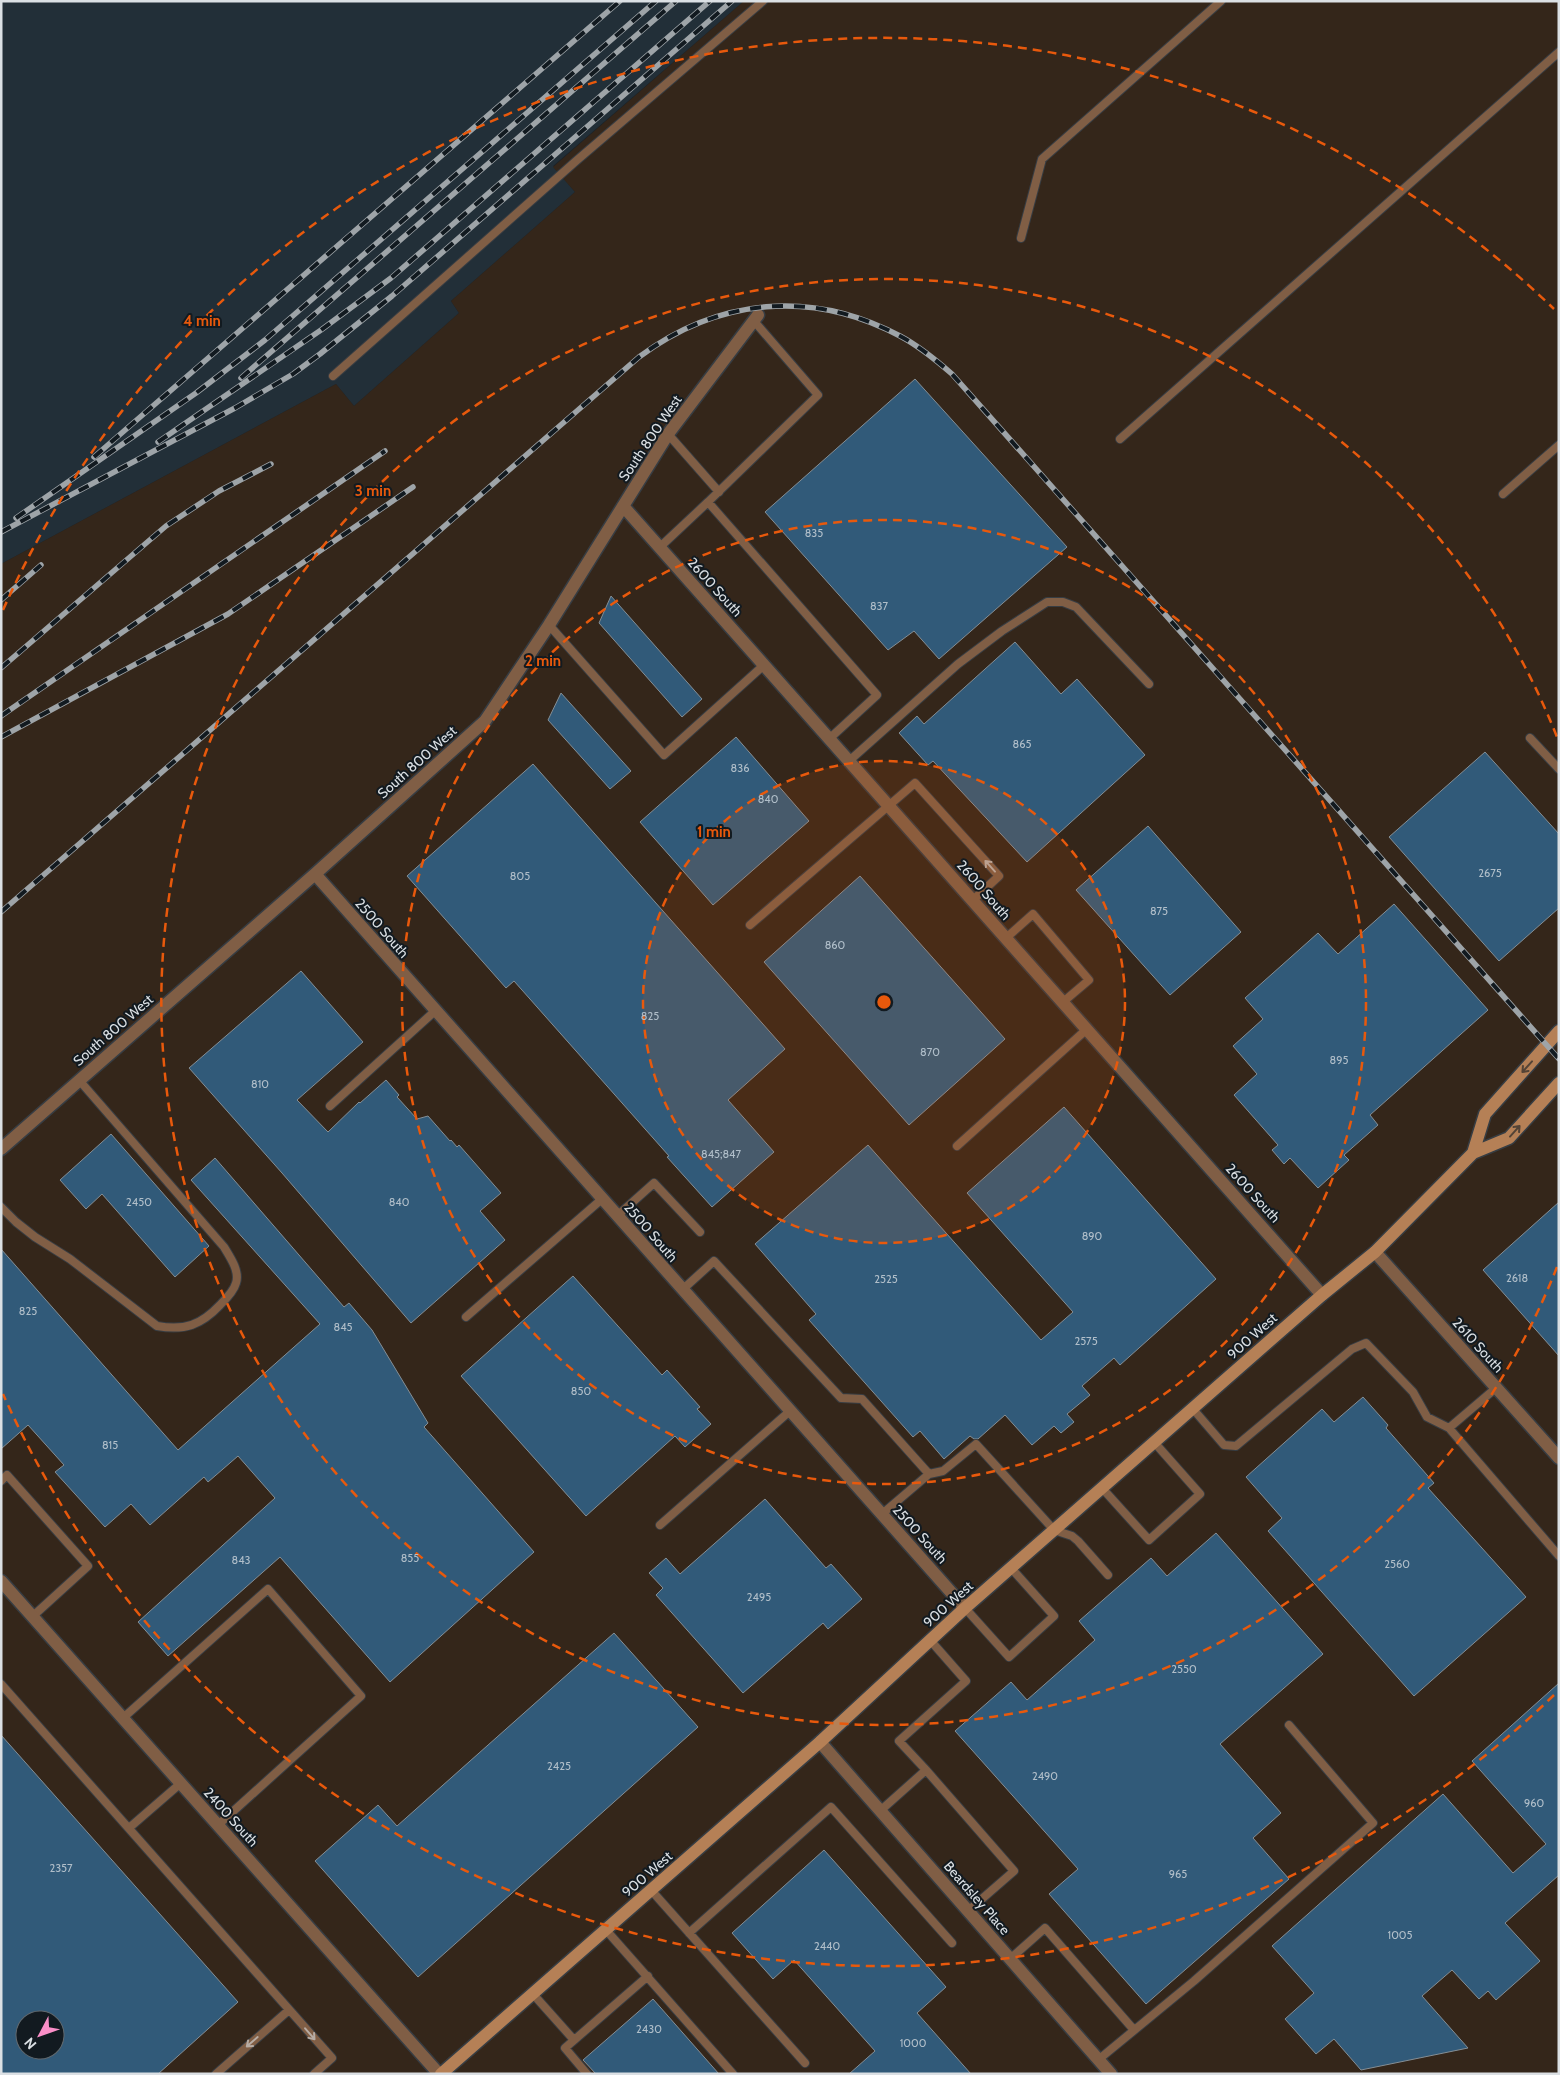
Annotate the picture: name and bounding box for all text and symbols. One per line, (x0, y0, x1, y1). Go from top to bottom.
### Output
text: 4 min (183, 312, 221, 330)
street label: South 800 West (615, 391, 686, 485)
text: 3 min (355, 482, 391, 500)
house number: 835 (805, 526, 823, 540)
street label: 2600 South (684, 554, 746, 620)
house number: 837 (870, 599, 889, 613)
text: 2 min (525, 652, 561, 670)
street label: South 800 West (374, 722, 460, 802)
house number: 865 (1013, 737, 1031, 751)
house number: 836 (731, 761, 749, 775)
house number: 840 (758, 792, 779, 806)
text: 1 min (697, 823, 731, 841)
street label: 2600 South (953, 856, 1015, 924)
one-way arrow (984, 860, 996, 873)
house number: 2675 (1478, 866, 1502, 880)
house number: 805 (510, 869, 530, 883)
street label: 2500 South (351, 895, 413, 961)
house number: 875 (1150, 904, 1168, 918)
house number: 860 (825, 938, 846, 952)
street label: South 800 West (69, 990, 157, 1070)
centre of rings (875, 993, 893, 1011)
house number: 825 (641, 1009, 659, 1023)
house number: 870 (920, 1045, 940, 1059)
house number: 895 (1330, 1053, 1348, 1067)
one-way arrow (1521, 1061, 1533, 1074)
house number: 810 (251, 1077, 269, 1091)
one-way arrow (1510, 1125, 1521, 1138)
house number: 845;847 (701, 1147, 741, 1161)
street label: 2600 South (1222, 1160, 1284, 1226)
house number: 2450 (126, 1195, 152, 1209)
house number: 840 (389, 1195, 410, 1209)
street label: 2500 South (620, 1199, 682, 1265)
house number: 890 (1082, 1229, 1103, 1243)
house number: 2618 (1506, 1271, 1528, 1285)
house number: 2525 (874, 1272, 898, 1286)
house number: 825 (19, 1304, 37, 1318)
street label: 900 West (1223, 1309, 1281, 1363)
street label: 2610 South (1448, 1314, 1508, 1376)
house number: 845 (334, 1320, 353, 1334)
house number: 2575 (1074, 1334, 1098, 1348)
house number: 850 (571, 1384, 591, 1398)
house number: 815 (102, 1438, 118, 1452)
street label: 2500 South (889, 1501, 951, 1567)
house number: 855 (401, 1551, 419, 1565)
house number: 843 (232, 1553, 251, 1567)
house number: 2560 (1384, 1557, 1410, 1571)
street label: 900 West (919, 1577, 977, 1631)
house number: 2495 (747, 1590, 771, 1604)
house number: 2550 (1171, 1662, 1197, 1676)
house number: 2425 (547, 1759, 571, 1773)
house number: 2490 (1032, 1769, 1058, 1783)
street label: 2400 South (200, 1784, 262, 1850)
house number: 960 (1524, 1796, 1544, 1810)
street label: 900 West (618, 1847, 676, 1901)
street label: Beardsley Place (940, 1857, 1014, 1939)
house number: 2357 (49, 1861, 73, 1875)
house number: 965 (1169, 1867, 1187, 1881)
house number: 1005 (1388, 1928, 1412, 1942)
house number: 2440 (814, 1939, 840, 1953)
north arrow (15, 2010, 65, 2060)
house number: 2430 (636, 2022, 662, 2036)
one-way arrow (304, 2027, 315, 2040)
text: N (20, 2034, 40, 2053)
one-way arrow (246, 2036, 259, 2048)
house number: 1000 (900, 2036, 927, 2050)

